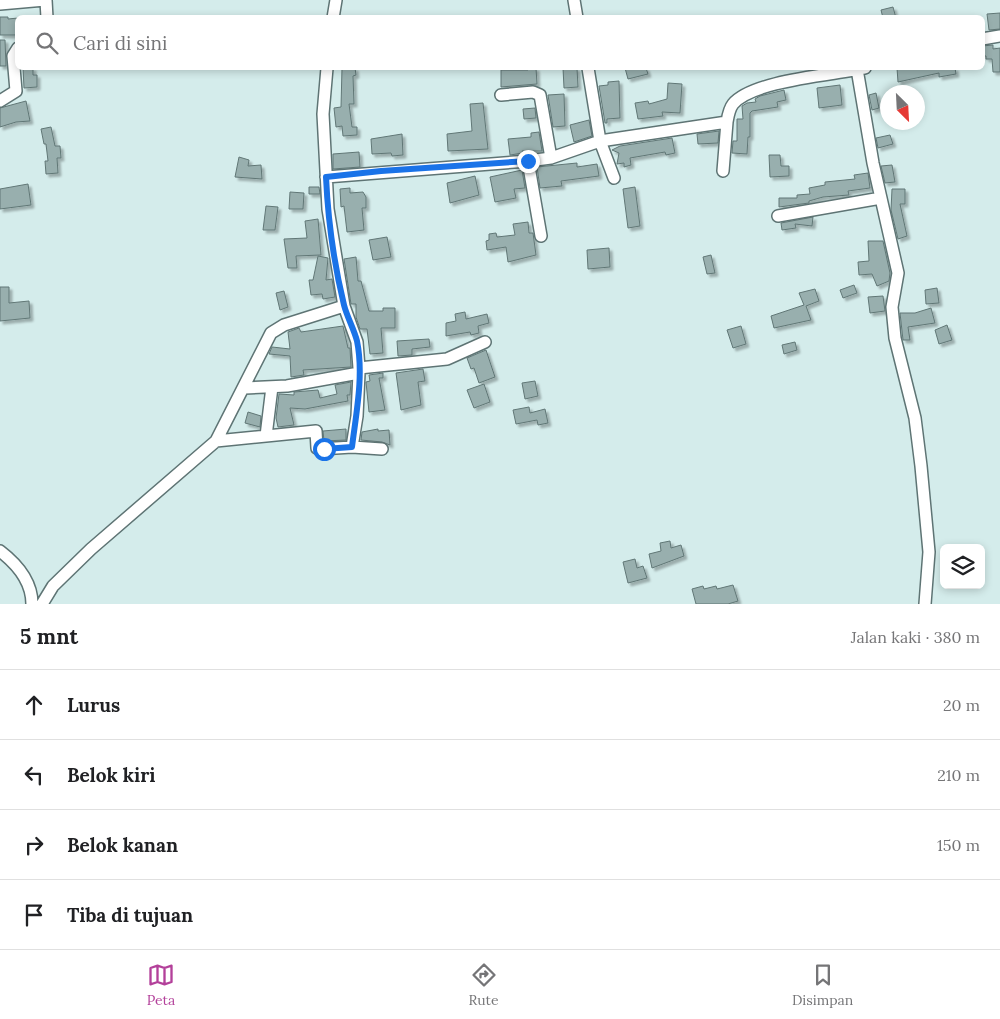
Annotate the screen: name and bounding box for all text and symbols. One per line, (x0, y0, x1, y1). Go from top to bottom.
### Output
search box (15, 15, 985, 70)
icon: search (33, 29, 61, 57)
text: Cari di sini (73, 31, 167, 55)
north arrow (880, 85, 925, 130)
route end (517, 150, 540, 173)
route start (313, 438, 336, 461)
map controls (940, 544, 985, 589)
button: layers (940, 544, 985, 589)
text: 5 mnt (20, 623, 78, 650)
text: Jalan kaki · 380 m (851, 627, 980, 647)
icon: ahead (20, 691, 48, 719)
text: Lurus (67, 693, 120, 717)
text: 20 m (943, 695, 980, 715)
icon: left (20, 761, 48, 789)
text: Belok kiri (67, 763, 156, 787)
text: 210 m (937, 765, 980, 785)
icon: right (20, 831, 48, 859)
text: Belok kanan (67, 833, 178, 857)
text: 150 m (937, 835, 980, 855)
icon: arrive (20, 901, 48, 929)
text: Tiba di tujuan (67, 903, 193, 927)
tab: Peta (147, 961, 175, 1009)
tab: Rute (468, 961, 499, 1009)
tab: Disimpan (792, 961, 853, 1009)

